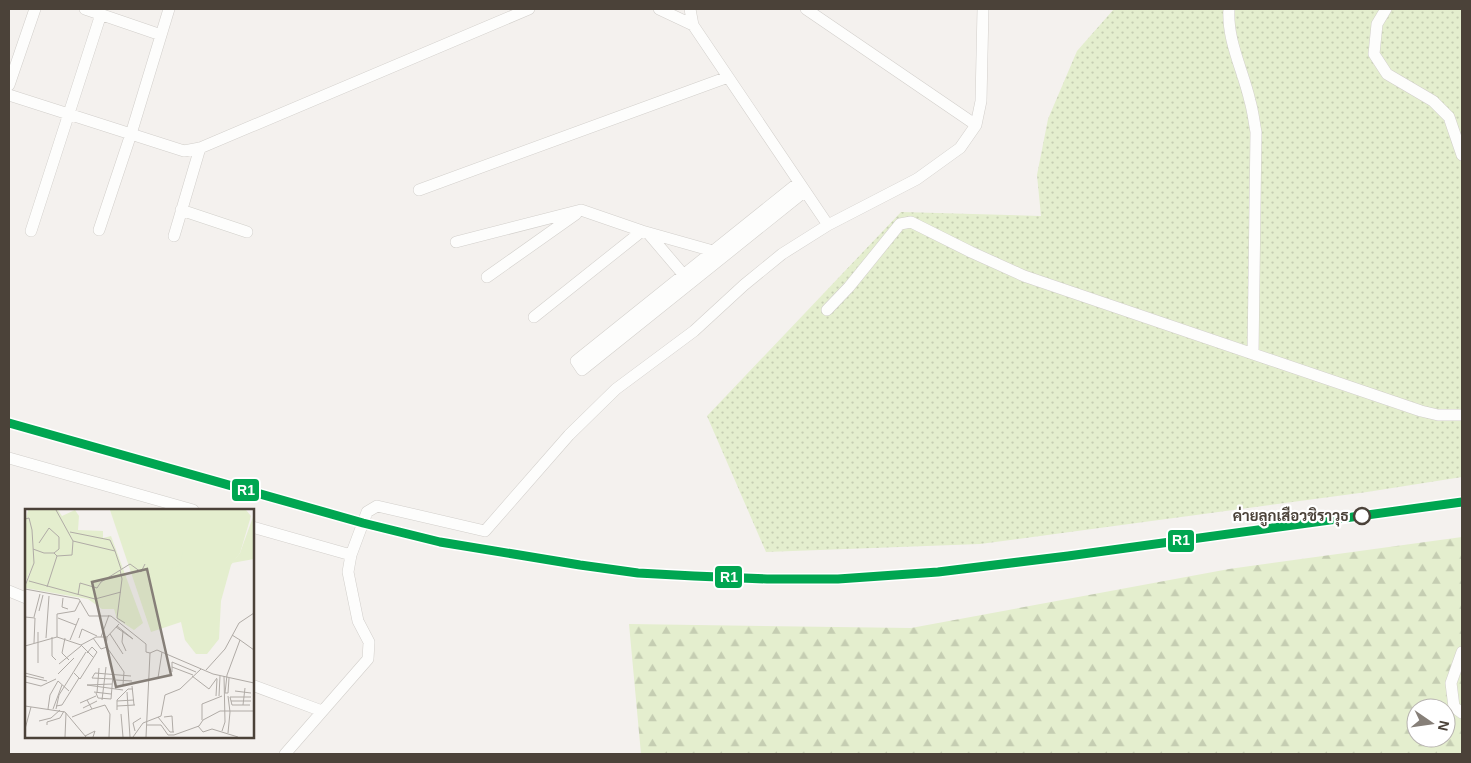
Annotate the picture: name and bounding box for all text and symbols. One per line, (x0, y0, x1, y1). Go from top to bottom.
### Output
line badge: R1 (231, 478, 260, 502)
text: R1 (237, 482, 255, 498)
place label: ค่ายลูกเสือวชิราวุธ (1233, 506, 1349, 527)
marker: ค่ายลูกเสือวชิราวุธ (1353, 507, 1371, 525)
inset map (25, 509, 254, 738)
line badge: R1 (1167, 529, 1195, 553)
text: R1 (1172, 532, 1190, 548)
line badge: R1 (714, 565, 743, 589)
text: R1 (720, 569, 738, 585)
north arrow (1406, 698, 1456, 748)
text: N (1435, 719, 1453, 733)

